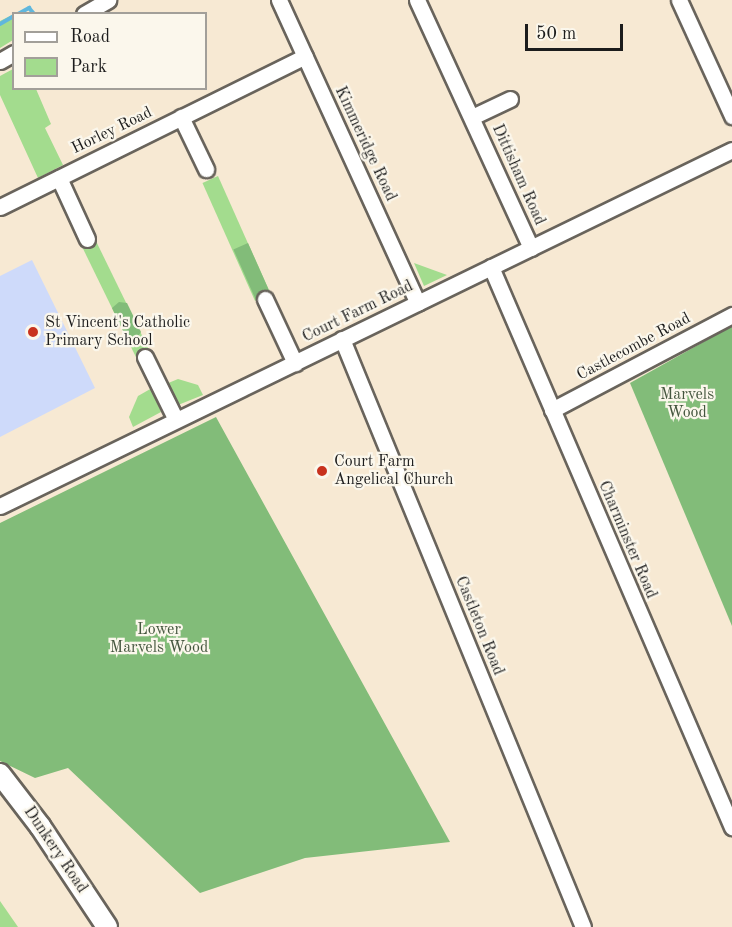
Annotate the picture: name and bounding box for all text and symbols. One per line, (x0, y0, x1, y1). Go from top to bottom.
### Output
legend (12, 12, 207, 90)
scale bar (528, 12, 626, 50)
text: 50 m (536, 25, 576, 43)
text: Road (70, 28, 110, 46)
text: Park (70, 58, 107, 76)
street label: Kimmeridge Road (330, 84, 400, 204)
street label: Horley Road (69, 103, 155, 159)
street label: Dittisham Road (487, 121, 549, 229)
street label: Court Farm Road (299, 277, 417, 347)
street label: Castlecombe Road (574, 309, 694, 385)
place label: St Vincent's Catholic Primary School (45, 313, 190, 351)
marker: St Vincent's Catholic Primary School (26, 325, 40, 339)
park label: Marvels Wood (660, 385, 714, 423)
place label: Court Farm Angelical Church (334, 452, 453, 490)
marker: Court Farm Angelical Church (315, 464, 329, 478)
street label: Charminster Road (594, 478, 660, 602)
street label: Castleton Road (450, 574, 508, 678)
park label: Lower Marvels Wood (110, 620, 208, 658)
street label: Dunkery Road (19, 803, 91, 897)

